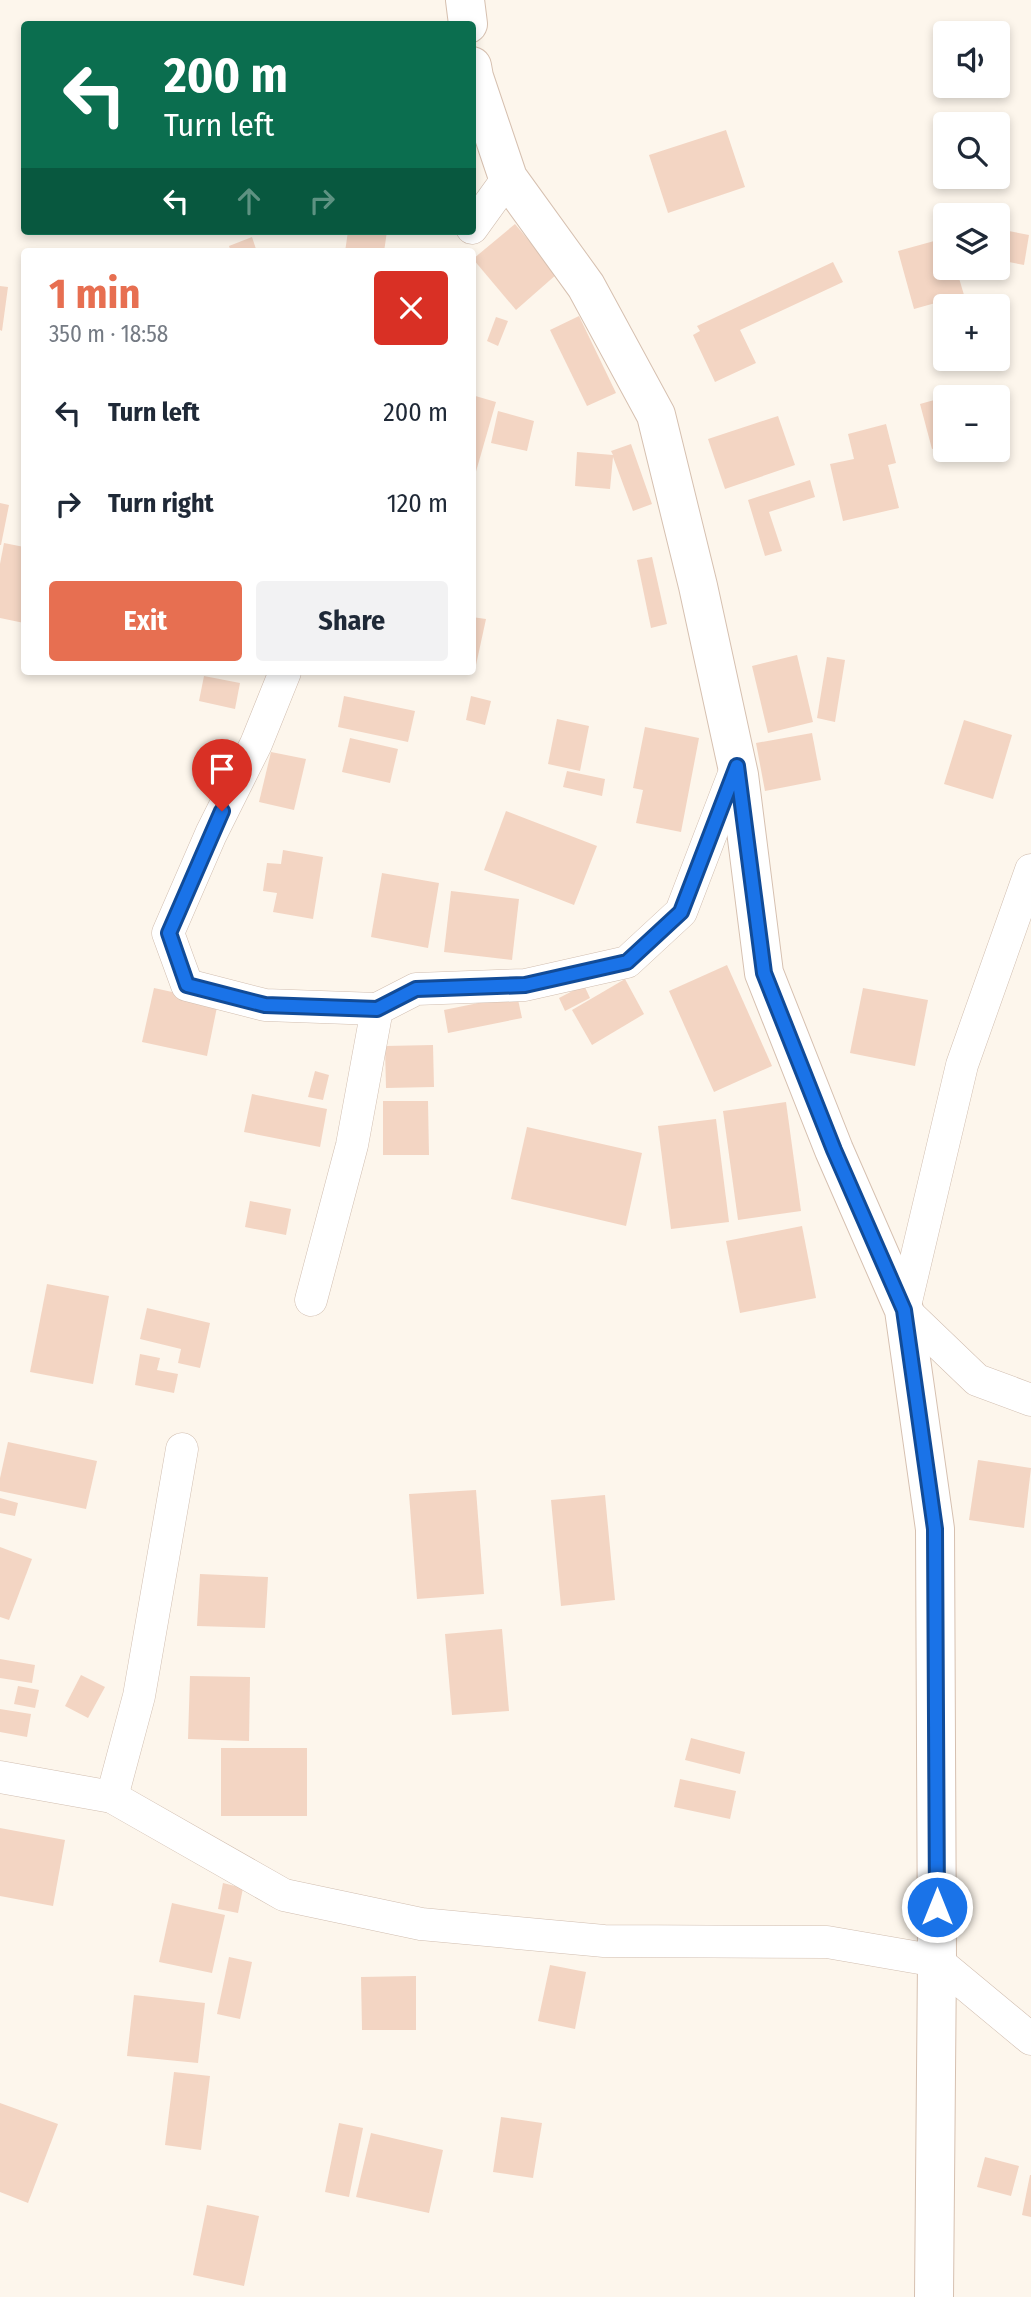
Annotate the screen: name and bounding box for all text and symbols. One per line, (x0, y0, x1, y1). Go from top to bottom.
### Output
map controls (933, 21, 1010, 462)
button: sound (933, 21, 1010, 98)
text: 200 m (164, 46, 288, 105)
icon: left (49, 49, 140, 140)
text: Turn left (164, 106, 274, 144)
button: search (933, 112, 1010, 189)
icon: left (157, 182, 195, 220)
icon: ahead (230, 182, 268, 220)
icon: right (303, 182, 341, 220)
button: layers (933, 203, 1010, 280)
text: 1 min (49, 269, 140, 319)
button: close (374, 271, 448, 345)
button: + (933, 294, 1010, 371)
text: 350 m · 18:58 (49, 320, 168, 348)
button: − (933, 385, 1010, 462)
icon: left (49, 394, 87, 432)
text: Turn left (108, 397, 200, 428)
text: 200 m (383, 397, 448, 428)
icon: right (49, 485, 87, 523)
text: Turn right (108, 488, 214, 519)
text: 120 m (387, 488, 448, 519)
button: Exit (49, 581, 242, 661)
button: Share (256, 581, 448, 661)
pin (192, 739, 252, 811)
icon: arrive (203, 750, 241, 788)
position arrow (900, 1870, 974, 1944)

